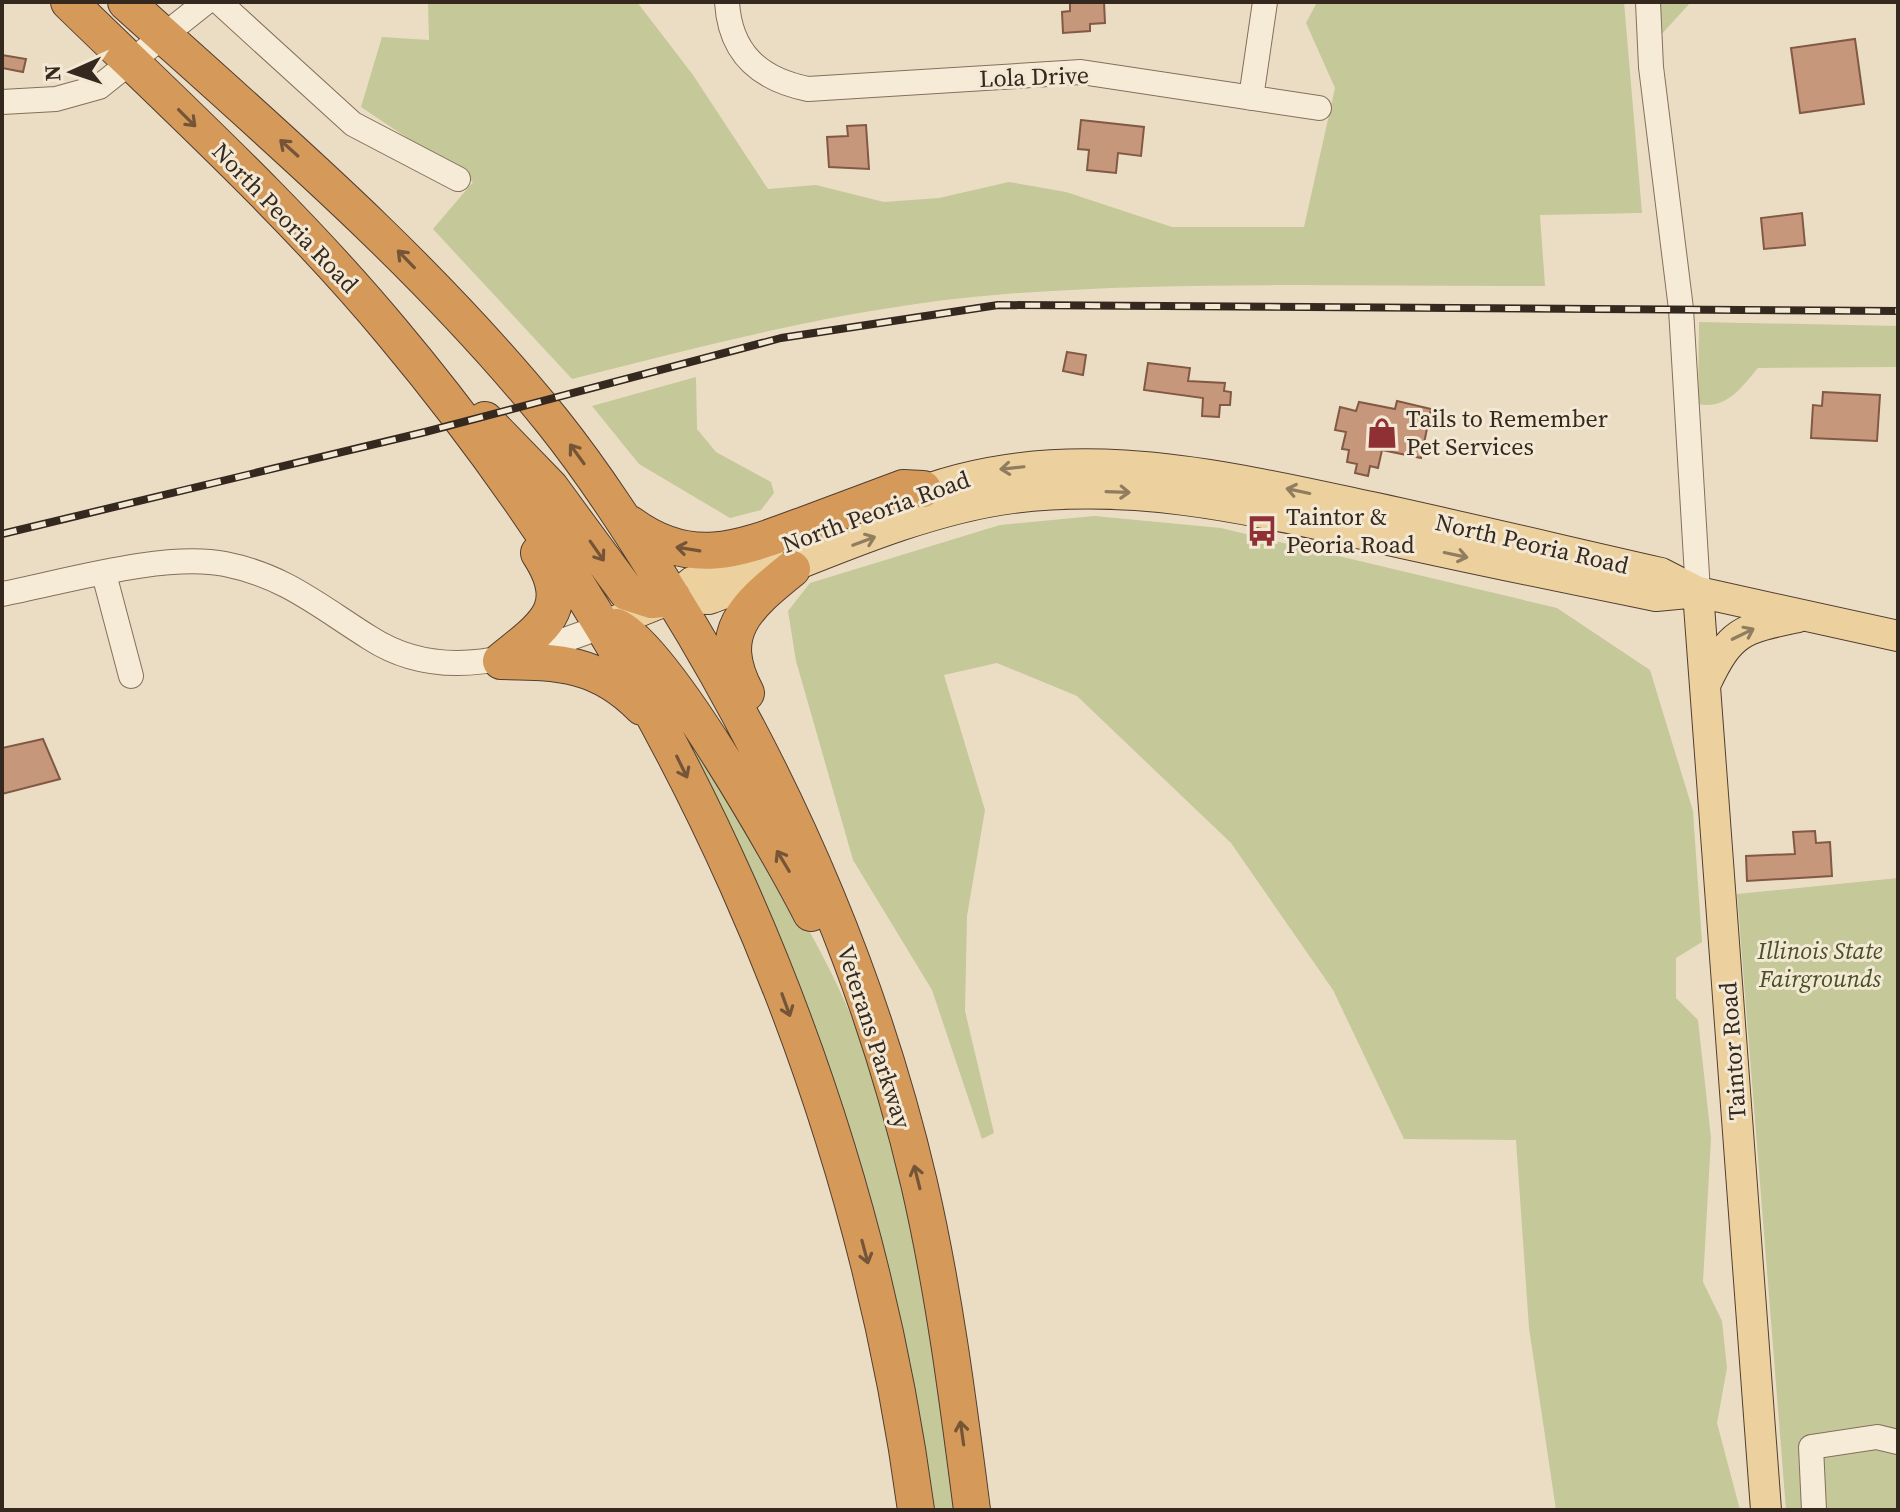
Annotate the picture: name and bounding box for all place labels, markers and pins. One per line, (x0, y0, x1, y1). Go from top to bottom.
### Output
place label: Tails to Remember Pet Services (1406, 402, 1608, 463)
shop icon: Tails to Remember Pet Services (1365, 416, 1399, 450)
place label: Taintor & Peoria Road (1286, 500, 1415, 561)
bus stop icon: Taintor & Peoria Road (1245, 514, 1279, 548)

